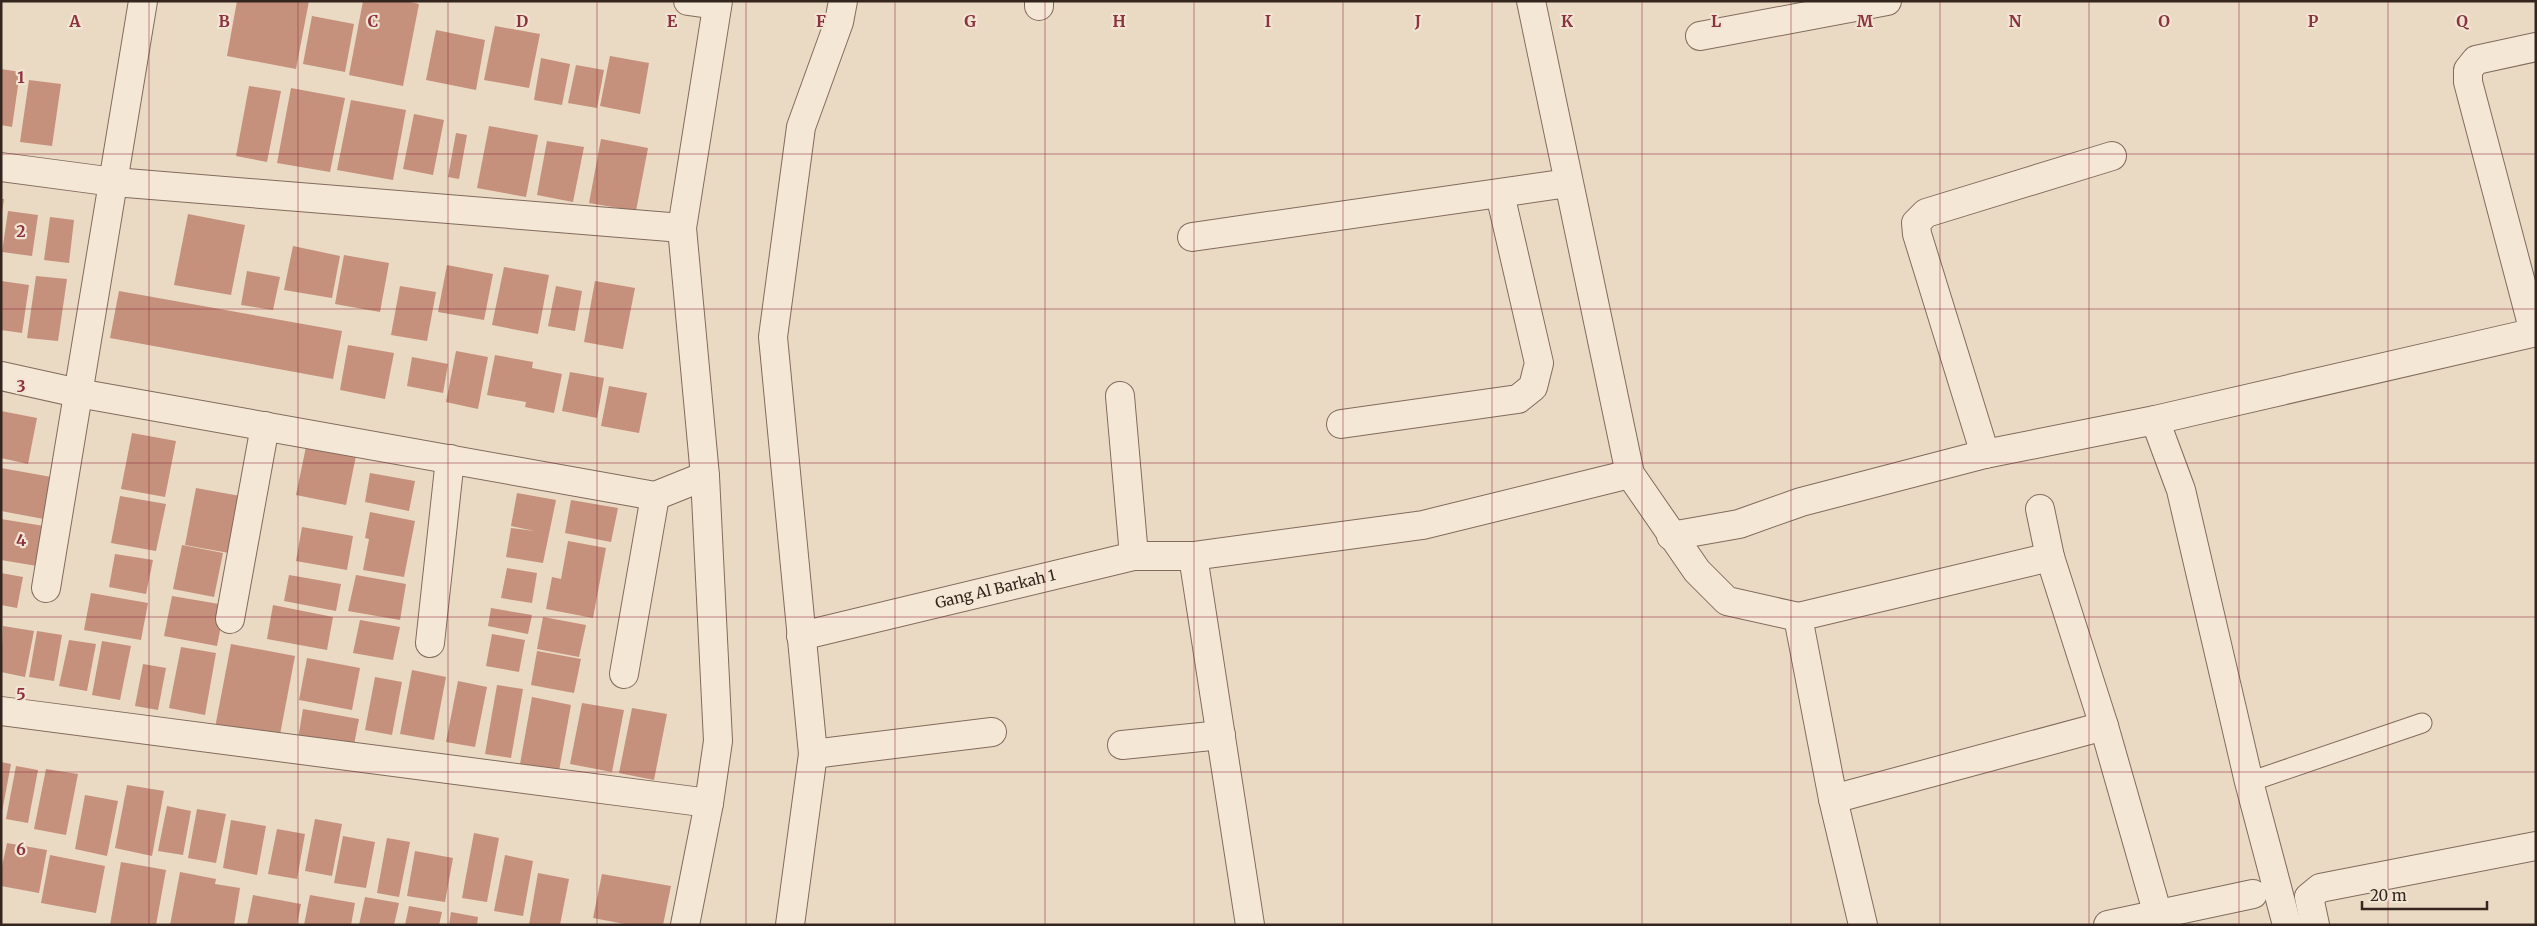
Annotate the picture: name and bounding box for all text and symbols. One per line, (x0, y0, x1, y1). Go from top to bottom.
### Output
text: A (68, 11, 81, 31)
text: B (218, 11, 230, 31)
text: C (368, 11, 378, 31)
text: D (516, 11, 528, 31)
text: E (667, 11, 678, 31)
text: F (816, 11, 826, 31)
text: G (964, 11, 976, 31)
text: H (1112, 11, 1126, 31)
text: I (1265, 11, 1271, 31)
text: J (1414, 11, 1421, 31)
text: K (1561, 11, 1573, 31)
text: L (1711, 11, 1721, 31)
text: M (1857, 11, 1874, 31)
text: N (2009, 11, 2022, 31)
text: O (2158, 11, 2170, 31)
text: P (2308, 11, 2319, 31)
text: Q (2456, 11, 2469, 31)
text: 1 (17, 67, 25, 87)
text: 2 (16, 221, 26, 241)
text: 3 (16, 376, 26, 396)
text: 4 (16, 530, 26, 550)
street label: Gang Al Barkah 1 (933, 565, 1058, 612)
text: 5 (16, 684, 26, 704)
text: 6 (16, 839, 26, 859)
scale bar (2362, 878, 2487, 910)
text: 20 m (2370, 886, 2407, 905)

